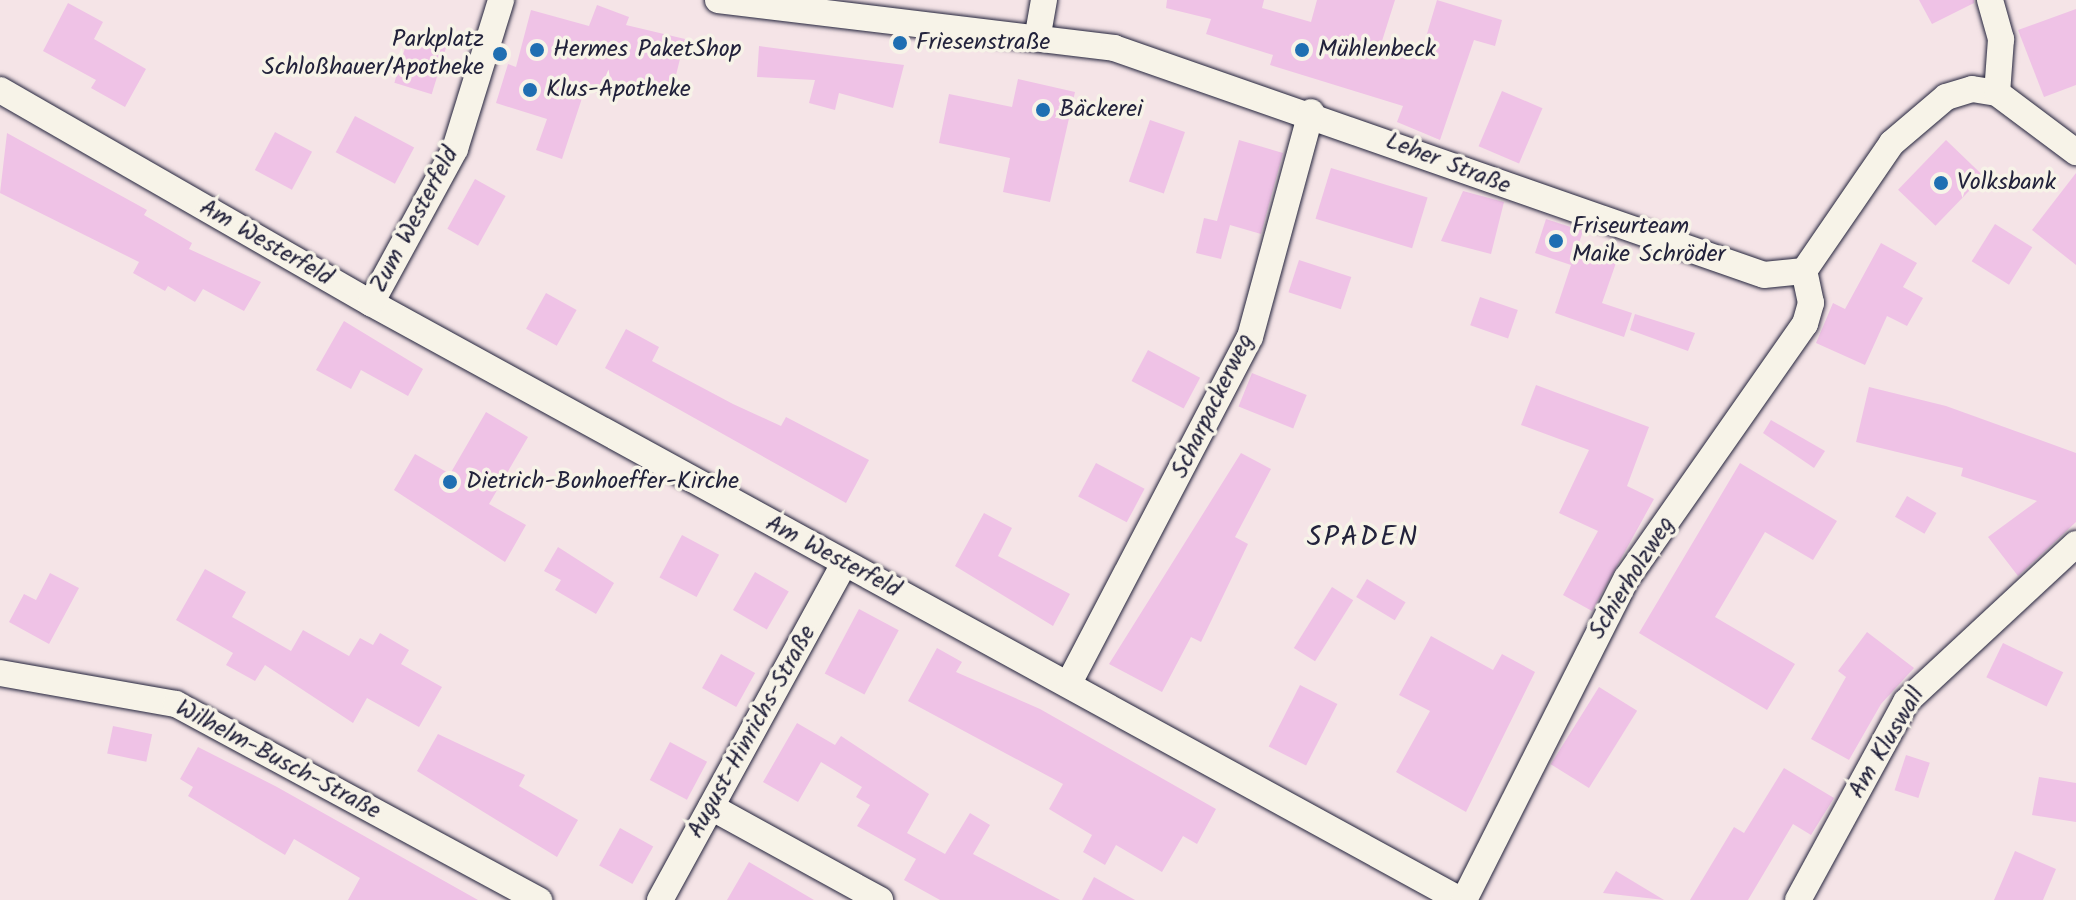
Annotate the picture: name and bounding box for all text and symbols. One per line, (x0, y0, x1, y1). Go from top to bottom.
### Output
place label: Parkplatz Schloßhauer/Apotheke (262, 26, 484, 82)
place label: Friesenstraße (916, 29, 1050, 57)
marker: Friesenstraße (891, 34, 909, 52)
place label: Hermes PaketShop (553, 36, 741, 64)
place label: Mühlenbeck (1318, 36, 1436, 64)
marker: Hermes PaketShop (528, 41, 546, 59)
marker: Mühlenbeck (1293, 41, 1311, 59)
marker: Parkplatz Schloßhauer/Apotheke (491, 45, 509, 63)
place label: Klus-Apotheke (546, 76, 691, 104)
marker: Klus-Apotheke (521, 81, 539, 99)
place label: Bäckerei (1059, 96, 1143, 124)
marker: Bäckerei (1034, 101, 1052, 119)
street label: Leher Straße (1382, 127, 1514, 201)
street label: Zum Westerfeld (365, 142, 465, 298)
place label: Volksbank (1957, 169, 2056, 197)
marker: Volksbank (1932, 174, 1950, 192)
street label: Am Westerfeld (194, 193, 338, 293)
place label: Friseurteam Maike Schröder (1572, 213, 1725, 269)
marker: Friseurteam Maike Schröder (1547, 232, 1565, 250)
street label: Scharpackerweg (1166, 329, 1260, 483)
place label: Dietrich-Bonhoeffer-Kirche (466, 468, 739, 496)
marker: Dietrich-Bonhoeffer-Kirche (441, 473, 459, 491)
street label: Am Westerfeld (761, 509, 905, 605)
street label: Schierholzweg (1583, 511, 1681, 645)
district label: SPADEN (1307, 521, 1419, 555)
street label: August-Hinrichs-Straße (682, 621, 822, 843)
street label: Am Kluswall (1843, 682, 1931, 804)
street label: Wilhelm-Busch-Straße (171, 694, 385, 826)

